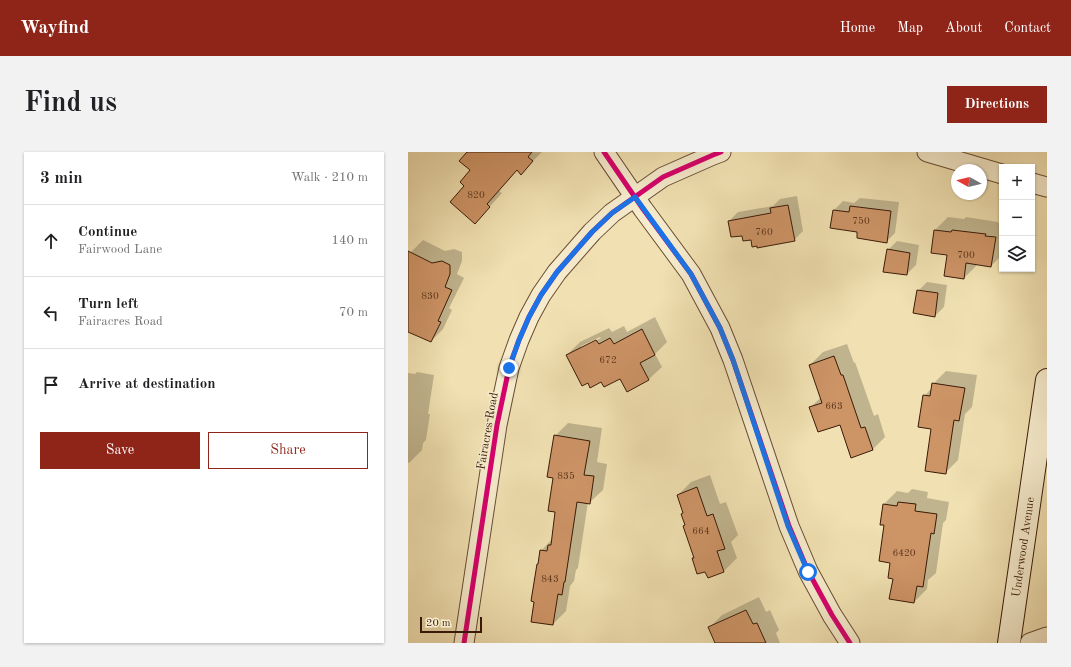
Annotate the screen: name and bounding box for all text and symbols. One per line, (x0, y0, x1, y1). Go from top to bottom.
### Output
text: Wayfind (20, 19, 89, 38)
text: Home (840, 21, 875, 35)
text: Map (897, 21, 923, 35)
text: About (945, 21, 982, 35)
text: Contact (1004, 21, 1051, 35)
button: Directions (947, 86, 1047, 123)
text: Find us (24, 90, 117, 118)
north arrow (951, 164, 987, 200)
map controls (999, 164, 1035, 272)
button: + (999, 164, 1035, 200)
text: 3 min (40, 170, 83, 187)
text: Walk · 210 m (291, 171, 368, 184)
house number: 820 (467, 190, 485, 200)
button: − (999, 200, 1035, 236)
house number: 750 (852, 216, 870, 226)
text: Continue (78, 225, 137, 240)
house number: 760 (755, 227, 773, 237)
icon: ahead (40, 230, 62, 252)
text: 140 m (331, 234, 368, 247)
button: layers (999, 236, 1035, 272)
text: Fairwood Lane (78, 243, 162, 256)
house number: 700 (957, 250, 975, 260)
house number: 830 (421, 291, 439, 301)
text: Turn left (78, 297, 138, 312)
icon: left (40, 302, 62, 324)
text: 70 m (339, 306, 368, 319)
text: Fairacres Road (78, 315, 163, 328)
house number: 672 (599, 355, 617, 365)
route end (500, 359, 518, 377)
icon: arrive (40, 374, 62, 396)
text: Arrive at destination (78, 377, 216, 392)
street label: Fairacres Road (475, 392, 501, 471)
house number: 663 (825, 401, 843, 411)
button: Save (40, 432, 200, 469)
button: Share (208, 432, 368, 469)
house number: 835 (557, 471, 575, 481)
street label: Underwood Avenue (1011, 496, 1037, 598)
house number: 664 (692, 526, 710, 536)
house number: 6420 (892, 548, 916, 558)
route start (799, 563, 817, 581)
house number: 843 (541, 574, 559, 584)
scale bar (420, 615, 482, 634)
text: 20 m (426, 618, 451, 629)

